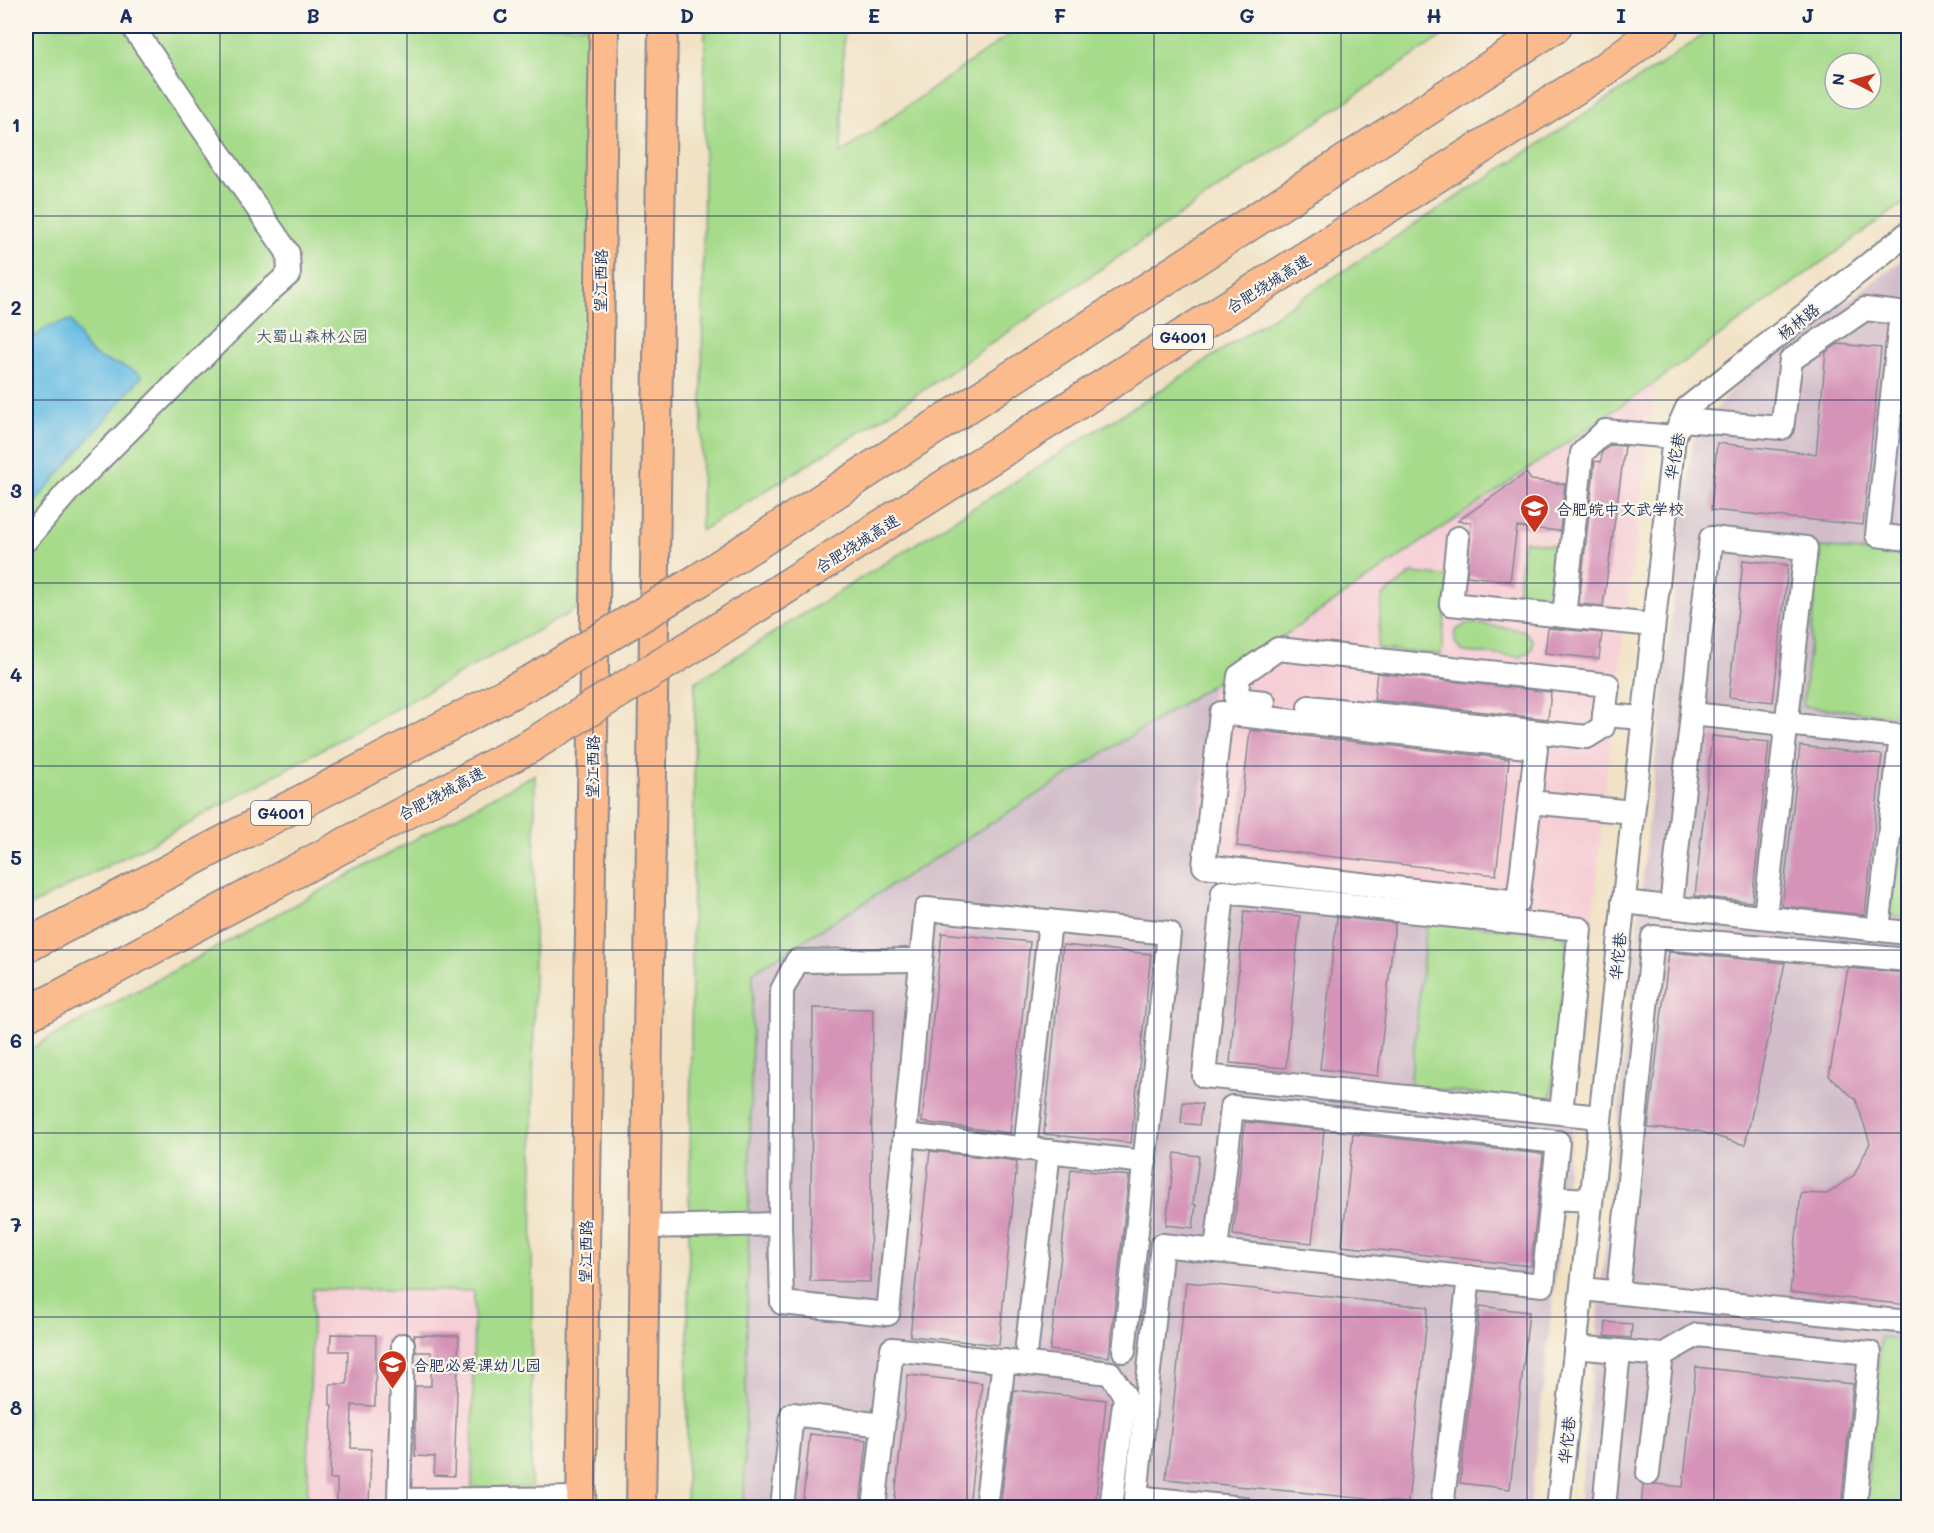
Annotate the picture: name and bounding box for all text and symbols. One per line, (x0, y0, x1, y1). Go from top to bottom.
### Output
text: A (119, 2, 133, 28)
text: B (306, 2, 320, 28)
text: C (493, 2, 508, 28)
text: D (680, 2, 694, 28)
text: E (868, 2, 880, 28)
text: F (1054, 2, 1067, 28)
text: G (1239, 2, 1255, 28)
text: H (1426, 2, 1442, 28)
text: I (1616, 2, 1626, 28)
text: J (1801, 2, 1815, 28)
north arrow (1823, 51, 1883, 111)
text: N (1827, 72, 1849, 87)
text: 1 (12, 111, 20, 137)
street label: 望江西路 (589, 249, 611, 313)
street label: 合肥绕城高速 (1222, 249, 1314, 317)
text: 2 (10, 294, 22, 320)
street label: 杨林路 (1773, 298, 1823, 344)
park label: 大蜀山森林公园 (256, 325, 368, 346)
road number: G4001 (1153, 325, 1213, 349)
street label: 华佗巷 (1659, 430, 1689, 482)
text: 3 (10, 477, 22, 503)
school or university icon: 合肥皖中文武学校 (1519, 492, 1551, 534)
place label: 合肥皖中文武学校 (1556, 498, 1684, 519)
street label: 合肥绕城高速 (811, 509, 903, 577)
text: 4 (10, 661, 23, 687)
street label: 望江西路 (581, 735, 603, 799)
street label: 合肥绕城高速 (394, 761, 488, 825)
road number: G4001 (251, 801, 311, 825)
text: 5 (10, 844, 22, 870)
street label: 华佗巷 (1604, 931, 1630, 981)
text: 6 (10, 1027, 22, 1053)
text: 7 (10, 1211, 22, 1237)
street label: 望江西路 (574, 1220, 596, 1284)
school or university icon: 合肥必爱课幼儿园 (376, 1348, 408, 1390)
place label: 合肥必爱课幼儿园 (413, 1354, 541, 1375)
text: 8 (10, 1394, 22, 1420)
street label: 华佗巷 (1553, 1415, 1579, 1465)

